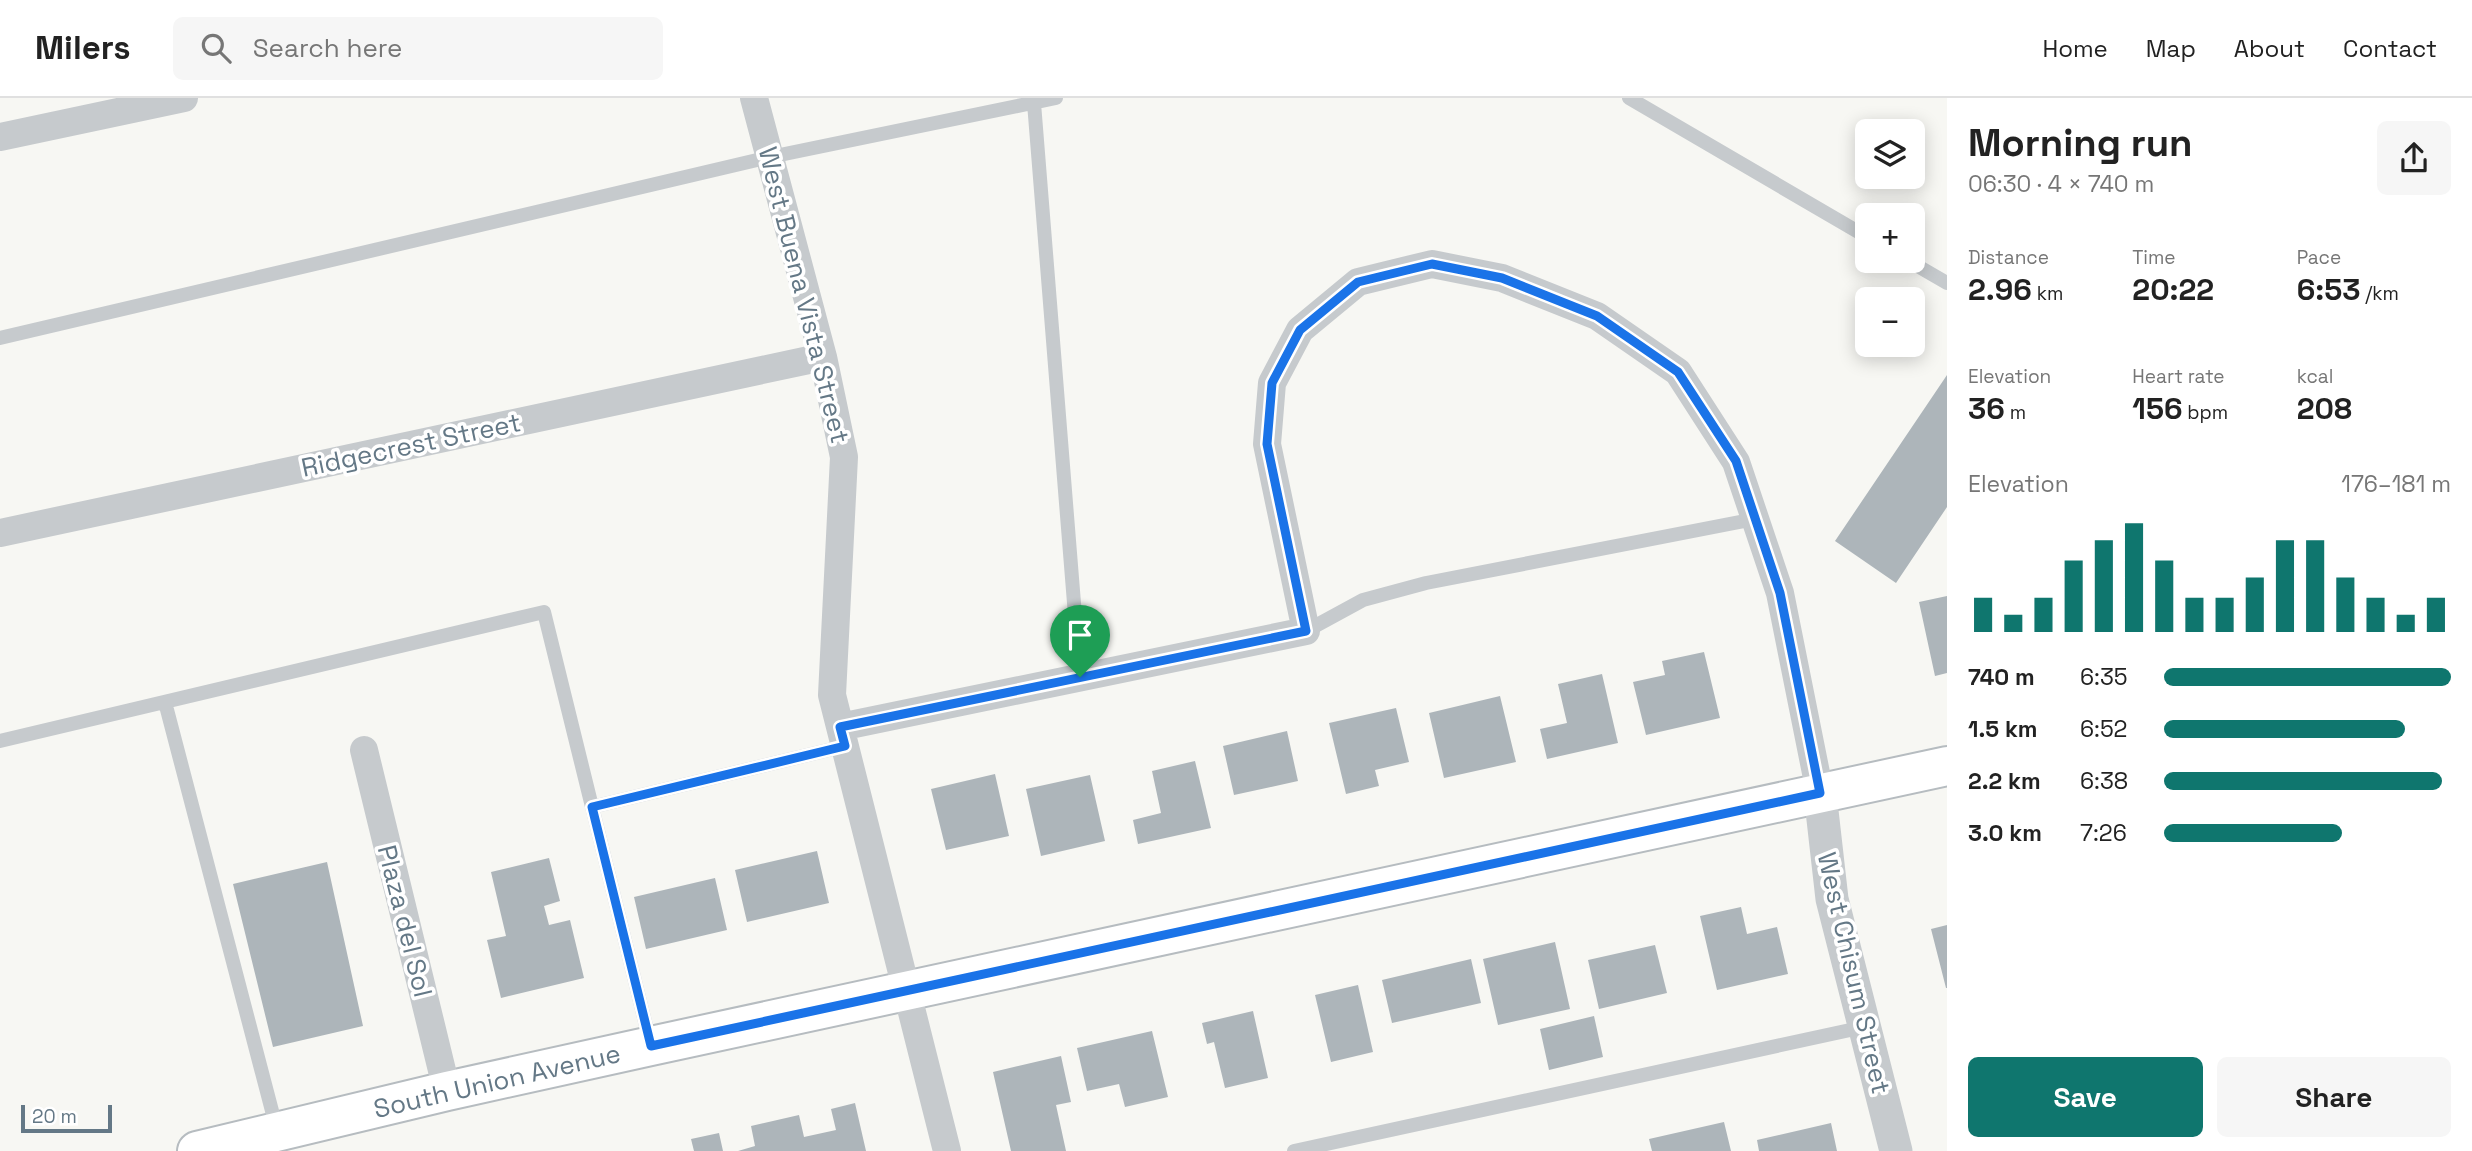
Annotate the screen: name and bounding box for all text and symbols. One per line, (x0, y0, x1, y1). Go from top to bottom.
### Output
search box (173, 17, 663, 80)
text: Milers (35, 27, 131, 69)
icon: search (197, 29, 235, 67)
text: Search here (253, 31, 403, 65)
text: Home (2042, 33, 2108, 64)
text: Map (2146, 33, 2196, 64)
text: About (2234, 33, 2305, 64)
text: Contact (2343, 33, 2437, 64)
map controls (1855, 119, 1925, 357)
button: layers (1855, 119, 1925, 189)
text: Morning run (1968, 119, 2193, 167)
button: share (2377, 121, 2451, 195)
street label: West Buena Vista Street (751, 143, 857, 447)
text: 06:30 · 4 × 740 m (1968, 169, 2154, 199)
button: + (1855, 203, 1925, 273)
text: Distance (1968, 245, 2049, 270)
text: Time (2132, 245, 2176, 270)
text: Pace (2297, 245, 2341, 270)
text: 2.96 (1968, 270, 2032, 309)
text: 20:22 (2132, 270, 2214, 309)
text: 6:53 (2297, 270, 2360, 309)
text: km (2032, 281, 2063, 306)
text: /km (2360, 281, 2399, 306)
button: − (1855, 287, 1925, 357)
text: Elevation (1968, 364, 2051, 389)
text: Heart rate (2132, 364, 2225, 389)
text: kcal (2297, 364, 2333, 389)
text: 36 (1968, 389, 2005, 428)
text: 156 (2132, 389, 2182, 428)
text: 208 (2297, 389, 2352, 428)
text: m (2005, 400, 2026, 425)
text: bpm (2182, 400, 2228, 425)
street label: Ridgecrest Street (298, 405, 524, 485)
text: Elevation (1968, 469, 2069, 499)
text: 176–181 m (2341, 469, 2451, 499)
pin (1050, 605, 1110, 677)
icon: arrive (1061, 616, 1099, 654)
text: 740 m (1968, 662, 2035, 692)
text: 6:35 (2080, 662, 2128, 692)
text: 1.5 km (1968, 714, 2038, 744)
text: 6:52 (2080, 714, 2127, 744)
text: 2.2 km (1968, 766, 2041, 796)
text: 6:38 (2080, 766, 2128, 796)
text: 3.0 km (1968, 818, 2042, 848)
text: 7:26 (2080, 818, 2127, 848)
street label: Plaza del Sol (370, 841, 440, 1001)
street label: West Chisum Street (1810, 849, 1898, 1097)
street label: South Union Avenue (370, 1036, 624, 1126)
button: Save (1968, 1057, 2203, 1137)
button: Share (2217, 1057, 2451, 1137)
scale bar (21, 1102, 112, 1134)
text: 20 m (32, 1104, 77, 1129)

